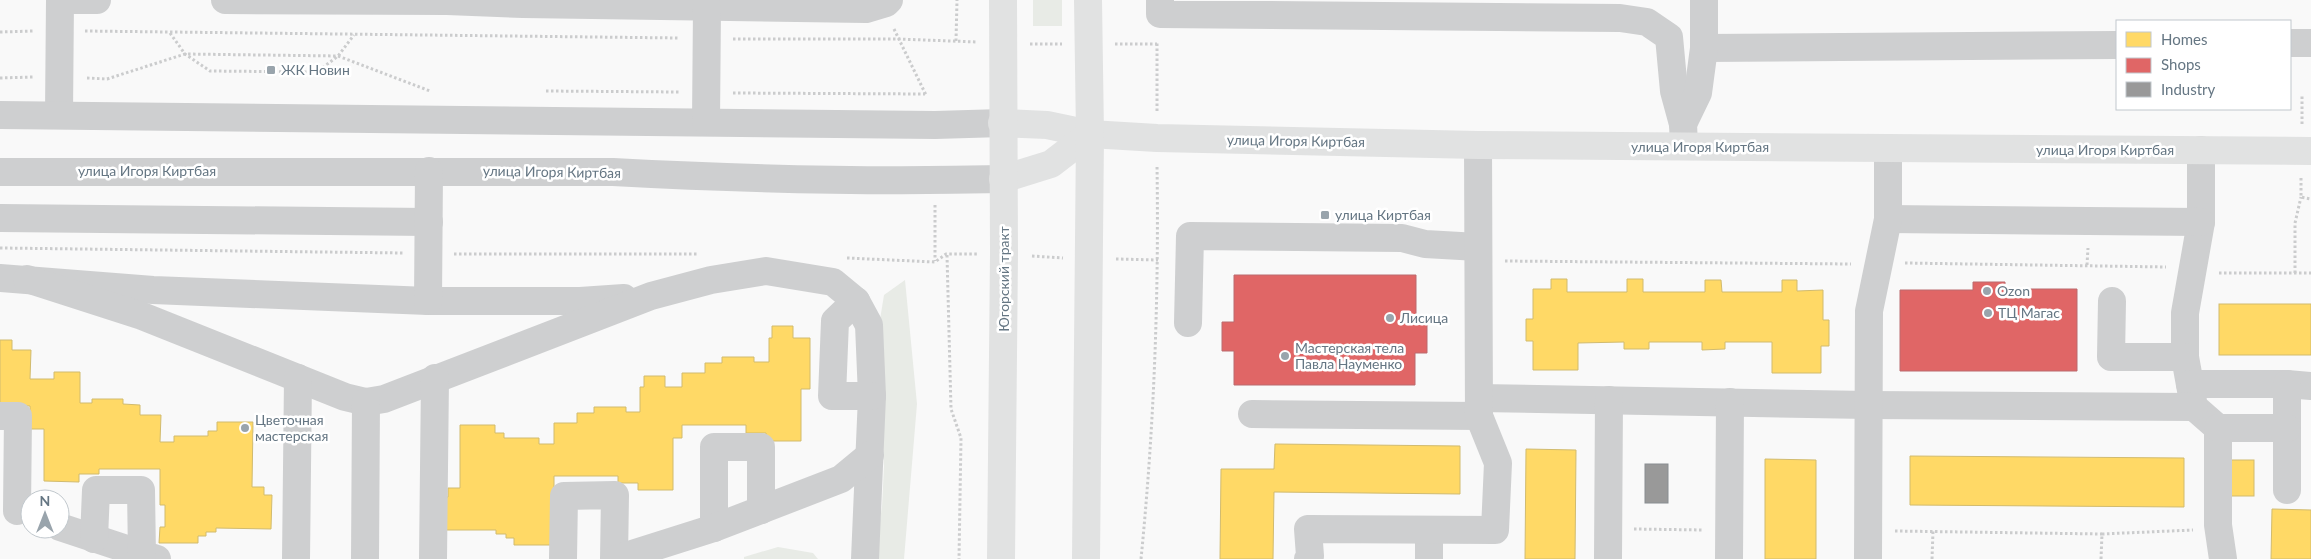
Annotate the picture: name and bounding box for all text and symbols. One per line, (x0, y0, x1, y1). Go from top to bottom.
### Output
legend (2116, 20, 2291, 110)
text: Homes (2161, 30, 2207, 48)
text: Shops (2161, 55, 2201, 73)
place label: ЖК Новин (281, 61, 350, 78)
marker: ЖК Новин (265, 64, 277, 76)
text: Industry (2161, 80, 2216, 98)
street label: улица Игоря Киртбая (1227, 131, 1365, 150)
street label: улица Игоря Киртбая (1631, 138, 1769, 155)
street label: улица Игоря Киртбая (2036, 141, 2174, 158)
street label: улица Игоря Киртбая (78, 162, 216, 179)
street label: улица Игоря Киртбая (483, 162, 621, 181)
place label: улица Киртбая (1335, 206, 1431, 223)
marker: улица Киртбая (1319, 209, 1331, 221)
street label: Югорский тракт (995, 226, 1012, 332)
place label: Ozon (1997, 282, 2030, 299)
marker: Ozon (1981, 285, 1993, 297)
place label: ТЦ Магас (1998, 304, 2060, 321)
marker: ТЦ Магас (1982, 307, 1994, 319)
place label: Лисица (1399, 309, 1448, 326)
marker: Лисица (1384, 312, 1396, 324)
place label: Мастерская тела Павла Науменко (1295, 339, 1404, 372)
marker: Мастерская тела Павла Науменко (1279, 350, 1291, 362)
place label: Цветочная мастерская (255, 411, 328, 444)
marker: Цветочная мастерская (239, 422, 251, 434)
north arrow (20, 489, 70, 539)
text: N (40, 492, 50, 509)

